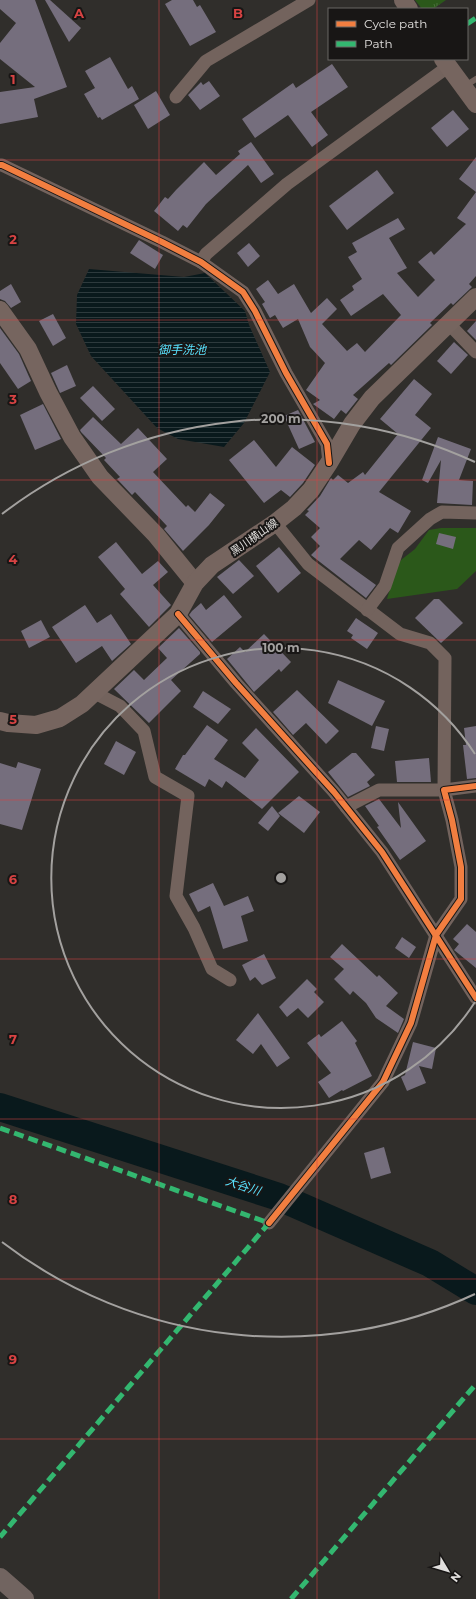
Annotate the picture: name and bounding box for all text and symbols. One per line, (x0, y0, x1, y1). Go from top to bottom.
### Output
text: A (73, 5, 85, 21)
text: B (233, 5, 243, 21)
legend (328, 8, 468, 60)
text: Cycle path (364, 16, 427, 31)
text: Path (364, 36, 393, 51)
text: 1 (10, 71, 16, 87)
text: 2 (9, 231, 17, 247)
water label: 御手洗池 (158, 342, 207, 357)
text: 3 (8, 391, 17, 407)
text: 200 m (261, 411, 301, 426)
street label: 黒川横山線 (227, 515, 281, 559)
text: 4 (9, 551, 18, 567)
text: 100 m (263, 640, 299, 655)
text: 5 (9, 711, 17, 727)
text: 6 (9, 871, 18, 887)
centre of rings (274, 871, 288, 885)
text: 7 (9, 1031, 17, 1047)
water label: 大谷川 (224, 1173, 264, 1199)
text: 8 (9, 1191, 18, 1207)
text: 9 (9, 1351, 17, 1367)
north arrow (428, 1551, 468, 1591)
text: N (448, 1569, 464, 1585)

